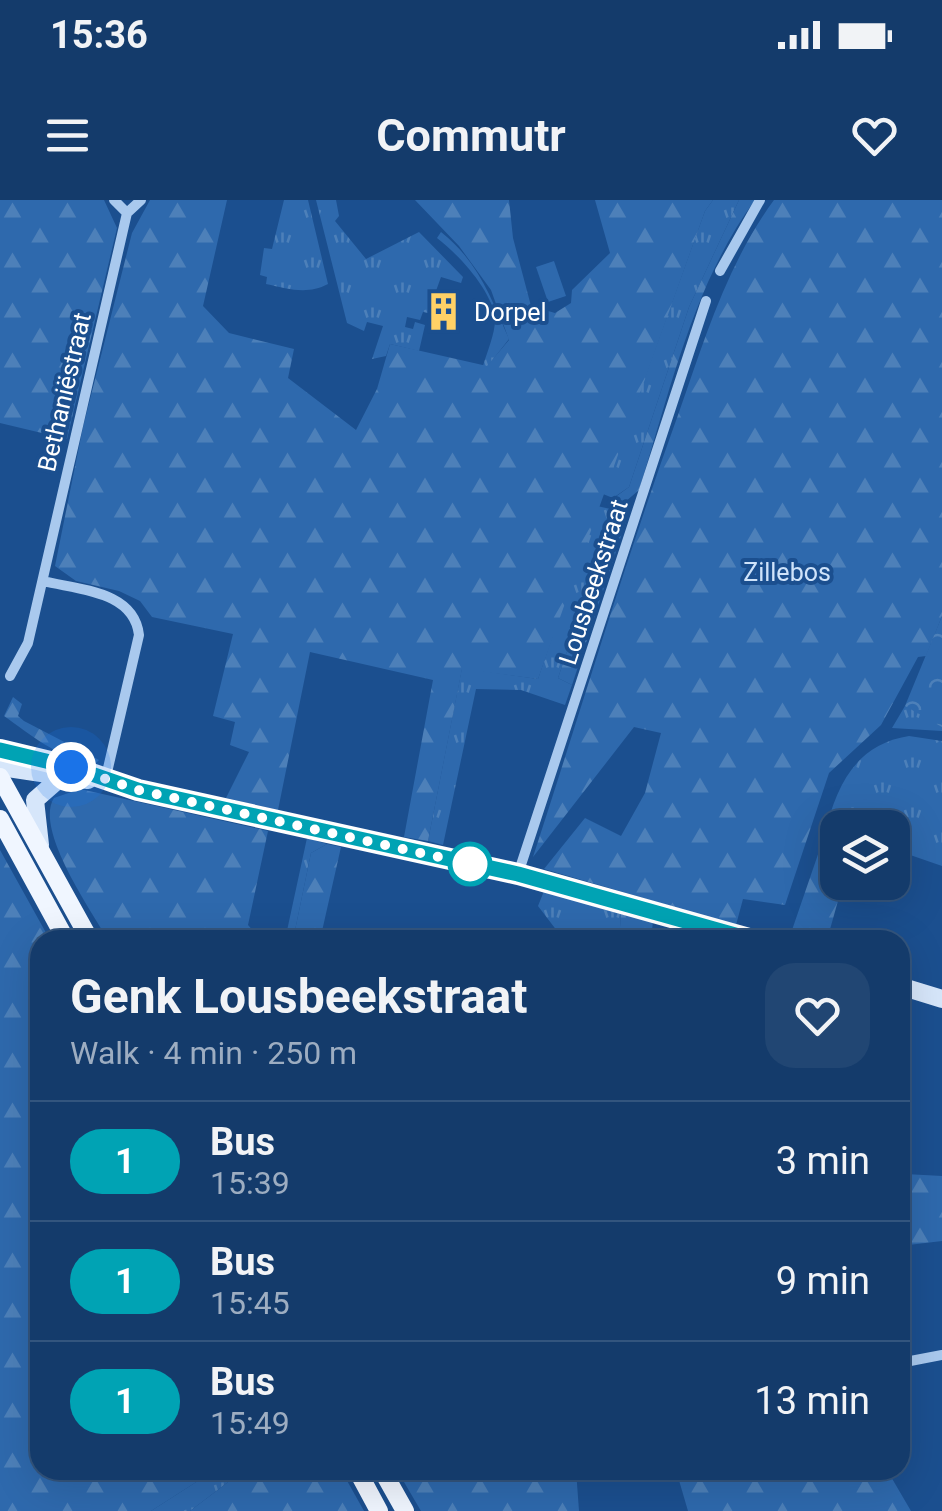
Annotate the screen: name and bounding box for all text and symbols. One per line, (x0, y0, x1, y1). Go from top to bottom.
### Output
text: 15:36 (50, 13, 148, 57)
icon: menu (40, 108, 95, 163)
icon: heart (847, 108, 902, 163)
text: Commutr (376, 109, 566, 162)
building icon: Dorpel (423, 291, 465, 333)
place label: Dorpel (474, 298, 547, 327)
street label: Bethaniëstraat (32, 310, 97, 474)
street label: Lousbeekstraat (553, 496, 634, 668)
park label: Zillebos (743, 558, 831, 587)
your location (46, 742, 96, 792)
map controls (820, 810, 910, 900)
button: layers (820, 810, 910, 900)
unlabelled marker (449, 843, 491, 885)
button: heart (765, 963, 870, 1068)
text: Genk Lousbeekstraat (70, 968, 528, 1025)
text: Walk · 4 min · 250 m (70, 1034, 357, 1072)
text: Bus (210, 1120, 275, 1164)
text: 3 min (776, 1139, 870, 1183)
text: 1 (115, 1141, 135, 1182)
text: 15:39 (210, 1164, 290, 1202)
text: Bus (210, 1240, 275, 1284)
text: 9 min (776, 1259, 870, 1303)
text: 1 (115, 1261, 135, 1302)
text: 15:45 (210, 1284, 290, 1322)
text: Bus (210, 1360, 275, 1404)
text: 13 min (754, 1379, 870, 1423)
text: 1 (115, 1381, 135, 1422)
text: 15:49 (210, 1404, 290, 1442)

